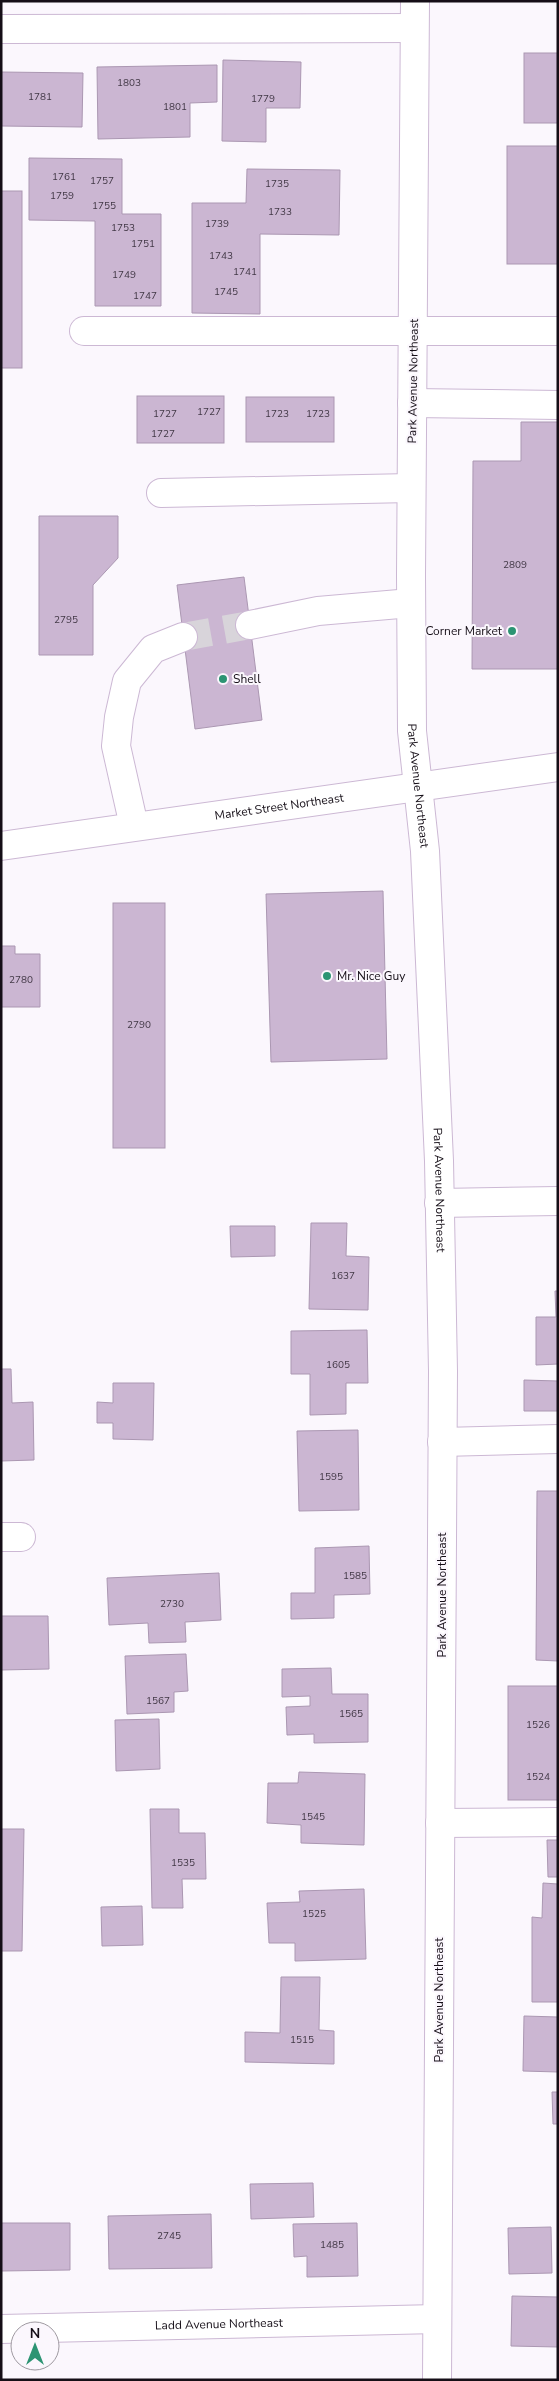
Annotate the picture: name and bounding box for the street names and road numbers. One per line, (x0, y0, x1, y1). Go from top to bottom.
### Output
street label: Park Avenue Northeast (404, 318, 422, 444)
street label: Park Avenue Northeast (404, 723, 433, 849)
street label: Market Street Northeast (214, 789, 346, 824)
street label: Park Avenue Northeast (429, 1127, 449, 1253)
street label: Park Avenue Northeast (434, 1532, 450, 1657)
street label: Park Avenue Northeast (431, 1937, 447, 2062)
street label: Ladd Avenue Northeast (155, 2315, 284, 2333)

